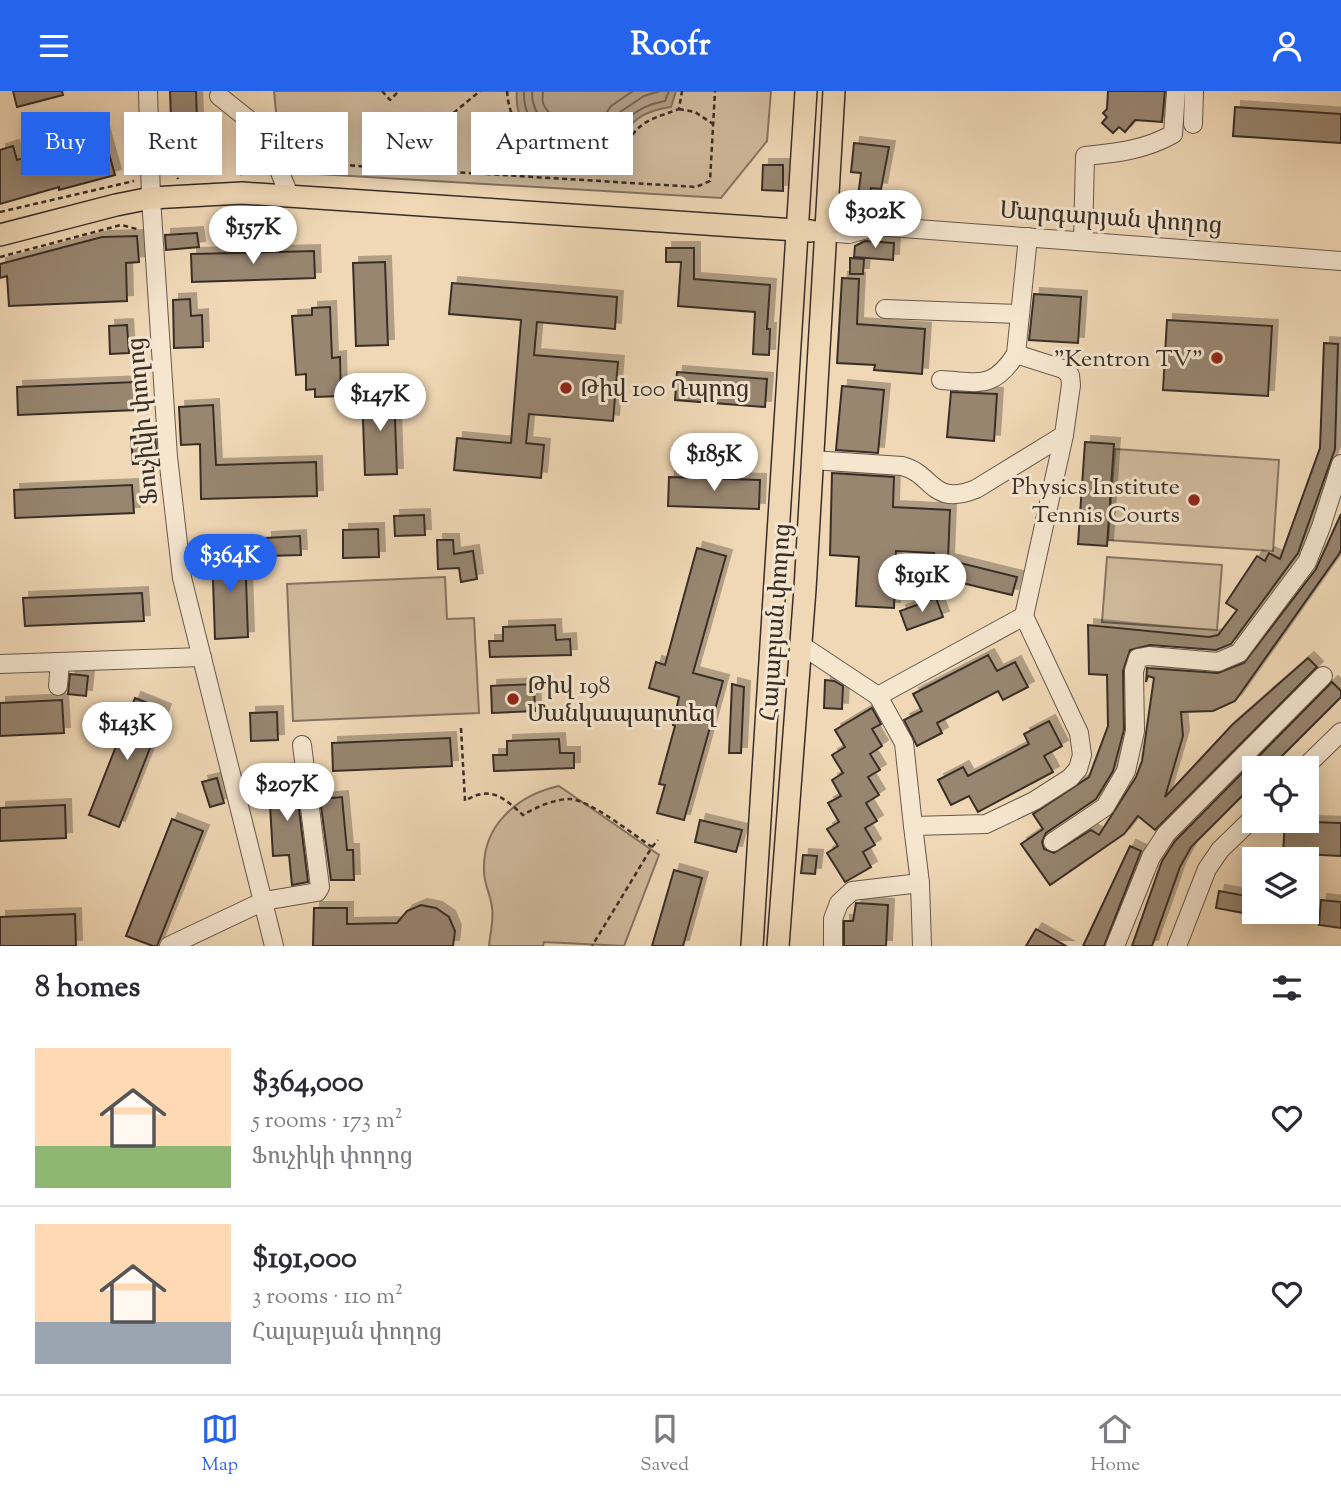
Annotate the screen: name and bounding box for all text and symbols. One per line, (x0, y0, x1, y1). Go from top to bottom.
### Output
text: Roofr (630, 23, 711, 69)
icon: menu (35, 27, 73, 65)
icon: person (1268, 27, 1306, 65)
chip: Buy (21, 112, 110, 175)
chip: Rent (124, 112, 222, 175)
chip: Filters (236, 112, 348, 175)
chip: New (362, 112, 457, 175)
chip: Apartment (471, 112, 633, 175)
pin: $302K (826, 191, 924, 250)
street label: Մարգարյան փողոց (998, 194, 1223, 244)
text: $302K (845, 196, 905, 229)
pin: $157K (204, 207, 302, 266)
text: $157K (225, 212, 281, 245)
street label: Ֆուչիկի փողոց (120, 336, 168, 506)
place label: "Kentron TV" (1054, 343, 1203, 377)
marker: "Kentron TV" (1209, 350, 1225, 366)
pin: $147K (331, 373, 429, 433)
place label: Թիվ 100 Դպրոց (580, 373, 749, 407)
text: $147K (350, 379, 410, 412)
marker: Թիվ 100 Դպրոց (558, 380, 574, 396)
pin: $185K (665, 433, 763, 493)
text: $185K (686, 439, 742, 472)
place label: Physics Institute Tennis Courts (1011, 471, 1180, 533)
marker: Physics Institute Tennis Courts (1186, 492, 1202, 508)
street label: Հալաբյան փողոց (753, 522, 801, 722)
pin: $364K (181, 535, 279, 594)
text: $364K (200, 540, 260, 573)
pin: $191K (873, 554, 971, 614)
text: $191K (894, 560, 950, 593)
place label: Թիվ 198 Մանկապարտեզ (527, 670, 717, 732)
marker: Թիվ 198 Մանկապարտեզ (505, 691, 521, 707)
pin: $143K (78, 703, 176, 762)
text: $143K (98, 708, 156, 741)
map controls (1242, 756, 1319, 924)
button: locate (1242, 756, 1319, 833)
pin: $207K (238, 763, 336, 823)
text: $207K (255, 769, 319, 802)
button: layers (1242, 847, 1319, 924)
text: 8 homes (35, 967, 140, 1010)
icon: filters (1268, 969, 1306, 1007)
text: $364,000 (252, 1062, 364, 1105)
icon: home (91, 1076, 175, 1160)
icon: heart (1268, 1099, 1306, 1137)
text: 5 rooms · 173 m² (252, 1105, 403, 1138)
text: Ֆուչիկի փողոց (252, 1141, 413, 1174)
text: $191,000 (252, 1238, 357, 1281)
icon: home (91, 1252, 175, 1336)
icon: heart (1268, 1275, 1306, 1313)
text: 3 rooms · 110 m² (252, 1281, 403, 1314)
text: Հալաբյան փողոց (252, 1317, 442, 1350)
tab: Map (201, 1410, 239, 1479)
tab: Saved (640, 1410, 689, 1479)
tab: Home (1090, 1410, 1140, 1479)

